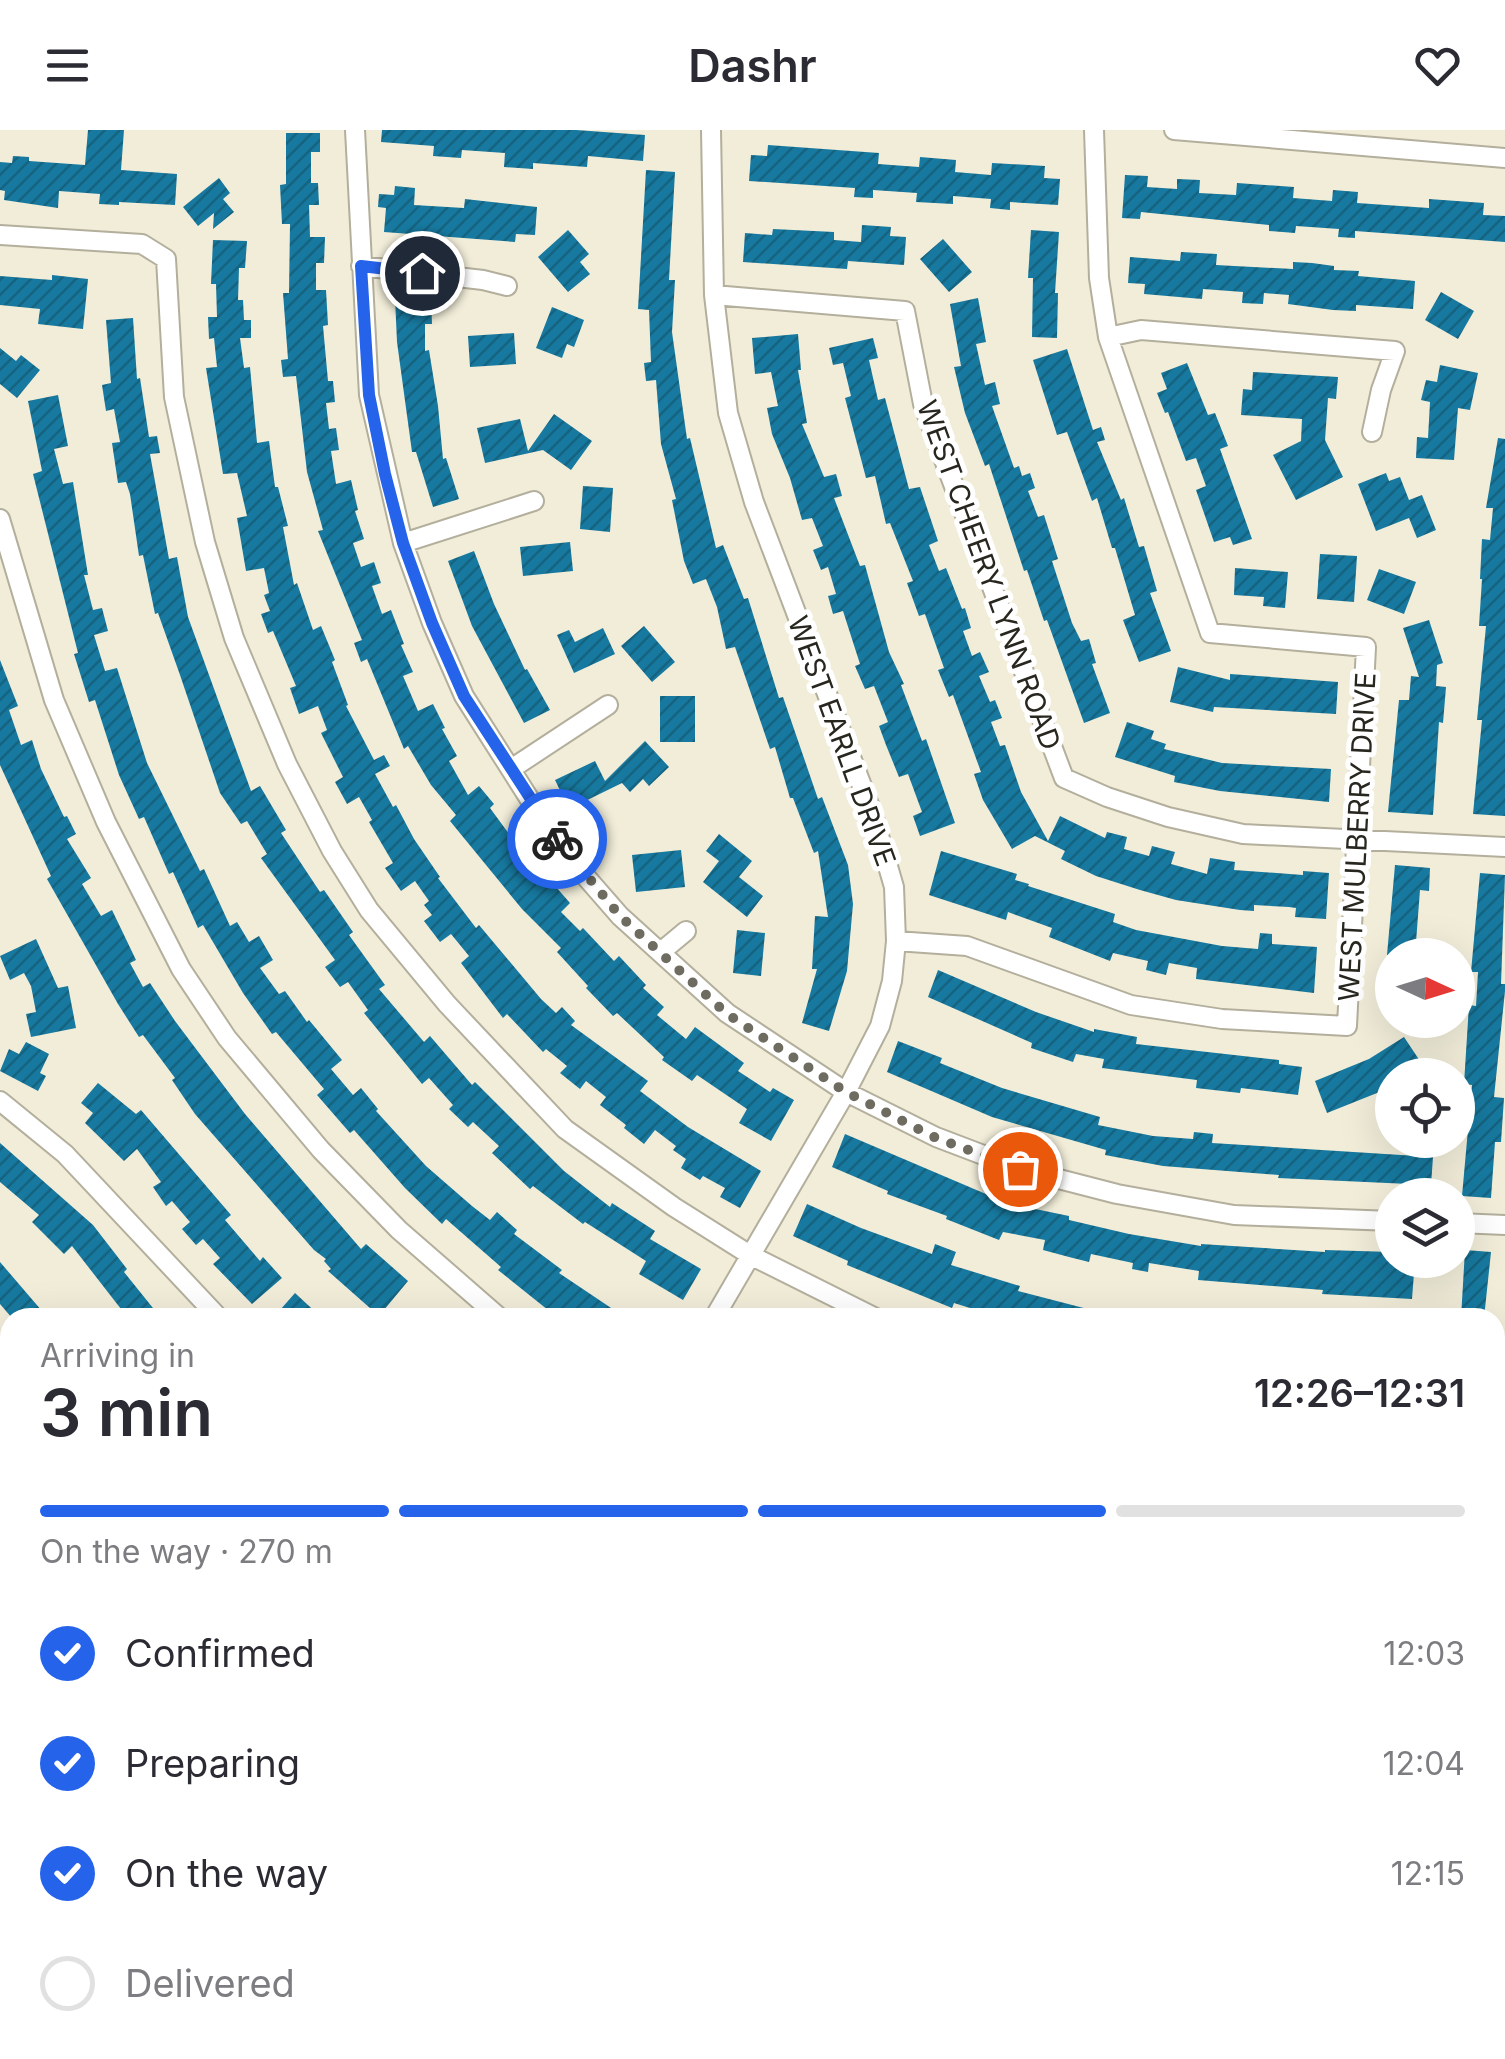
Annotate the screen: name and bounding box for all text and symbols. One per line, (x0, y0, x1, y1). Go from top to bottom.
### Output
icon: menu (40, 38, 95, 93)
text: Dashr (688, 38, 817, 93)
icon: heart (1410, 38, 1465, 93)
pin (380, 231, 465, 316)
icon: home (395, 246, 450, 301)
street label: WEST CHEERY LYNN ROAD (910, 396, 1068, 754)
street label: WEST EARLL DRIVE (781, 611, 903, 871)
street label: WEST MULBERRY DRIVE (1331, 672, 1383, 1002)
courier (507, 789, 607, 889)
icon: bike (530, 812, 585, 867)
north arrow (1375, 938, 1475, 1038)
map controls (1375, 938, 1475, 1278)
button: locate (1375, 1058, 1475, 1158)
pin (978, 1127, 1063, 1212)
icon: bag (993, 1142, 1048, 1197)
button: layers (1375, 1178, 1475, 1278)
text: Arriving in (40, 1336, 195, 1375)
text: 12:26–12:31 (1254, 1370, 1465, 1416)
text: 3 min (40, 1373, 213, 1452)
text: On the way · 270 m (40, 1532, 333, 1571)
icon: check (40, 1626, 95, 1681)
text: Confirmed (125, 1630, 315, 1676)
text: 12:03 (1383, 1634, 1465, 1673)
icon: check (40, 1736, 95, 1791)
text: Preparing (125, 1740, 300, 1786)
text: 12:04 (1382, 1744, 1465, 1783)
icon: check (40, 1846, 95, 1901)
text: On the way (125, 1850, 328, 1896)
text: 12:15 (1391, 1854, 1465, 1893)
text: Delivered (125, 1960, 295, 2006)

